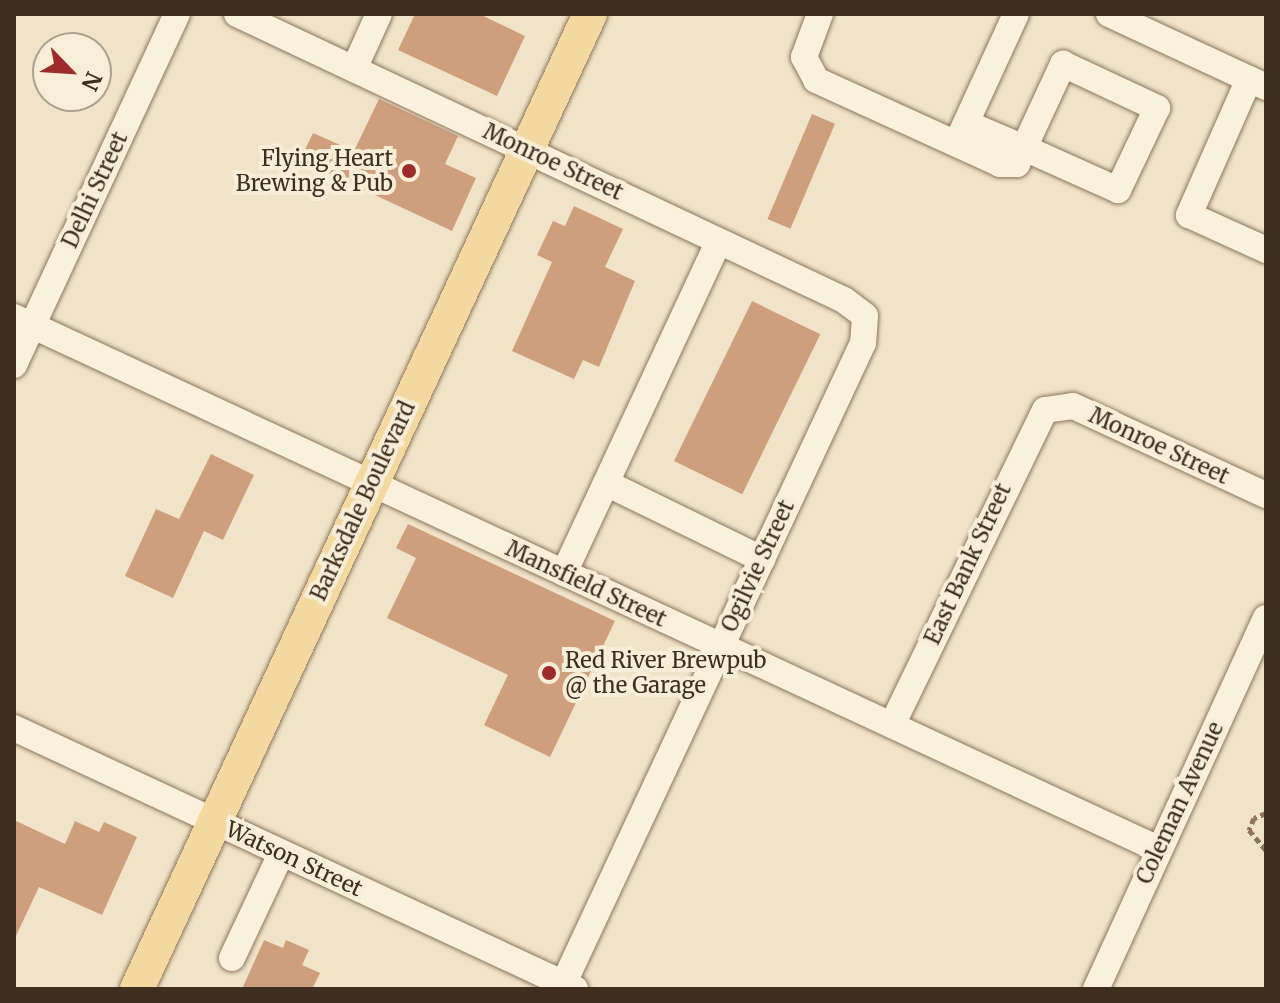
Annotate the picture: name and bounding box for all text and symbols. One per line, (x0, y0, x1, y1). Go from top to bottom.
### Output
north arrow (32, 32, 112, 112)
text: N (76, 67, 108, 95)
street label: Monroe Street (479, 118, 627, 206)
street label: Delhi Street (57, 128, 133, 252)
place label: Flying Heart Brewing & Pub (236, 145, 393, 196)
marker: Flying Heart Brewing & Pub (400, 162, 418, 180)
street label: Barksdale Boulevard (305, 397, 421, 605)
street label: Monroe Street (1085, 402, 1233, 490)
street label: East Bank Street (919, 479, 1017, 649)
street label: Ogilvie Street (716, 496, 800, 636)
street label: Mansfield Street (502, 535, 670, 633)
place label: Red River Brewpub @ the Garage (565, 647, 766, 698)
marker: Red River Brewpub @ the Garage (540, 664, 558, 682)
street label: Coleman Avenue (1131, 718, 1229, 888)
street label: Watson Street (221, 816, 367, 902)

